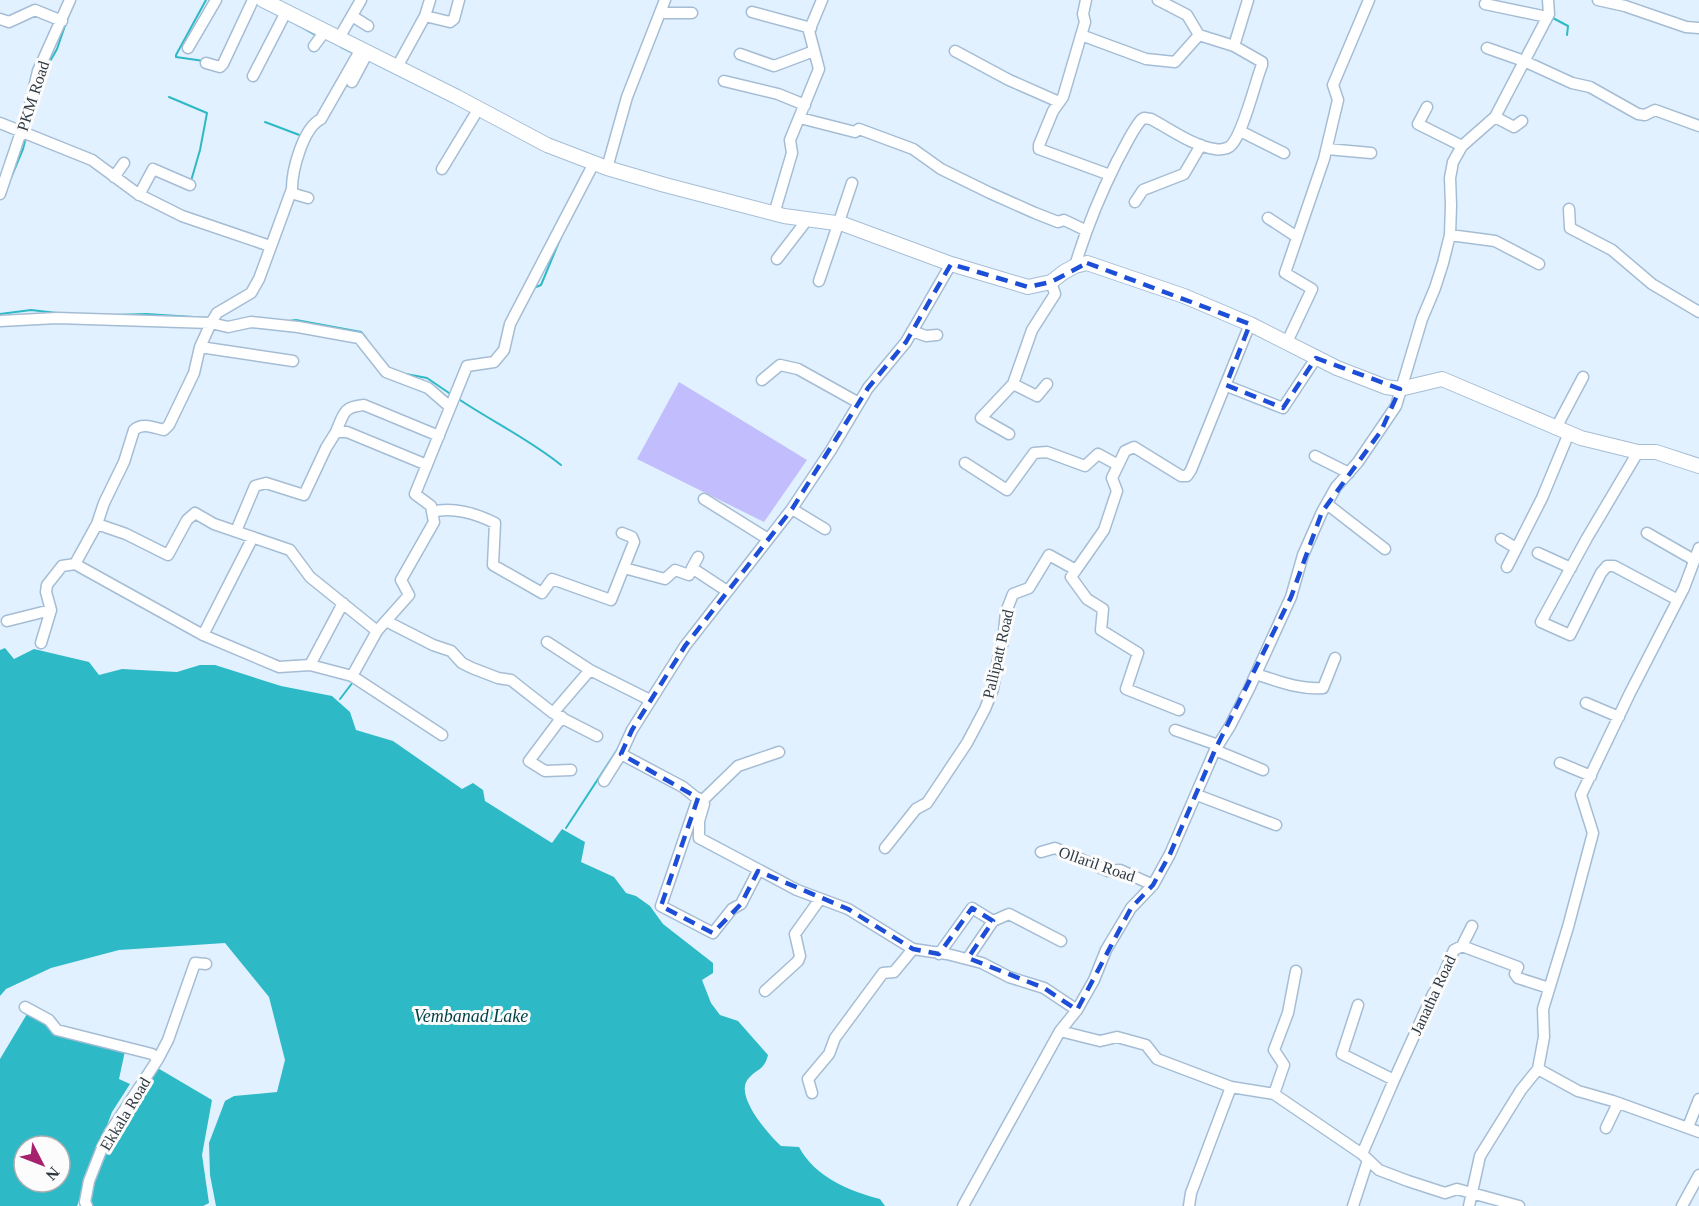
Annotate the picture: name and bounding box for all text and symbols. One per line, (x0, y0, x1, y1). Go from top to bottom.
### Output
street label: PKM Road (14, 59, 52, 133)
street label: Pallipatt Road (979, 608, 1018, 701)
street label: Ollaril Road (1057, 843, 1137, 885)
street label: Janatha Road (1407, 953, 1459, 1037)
water label: Vembanad Lake (414, 1006, 528, 1026)
street label: Ekkala Road (97, 1074, 153, 1154)
north arrow (12, 1134, 72, 1194)
text: N (42, 1164, 63, 1184)

